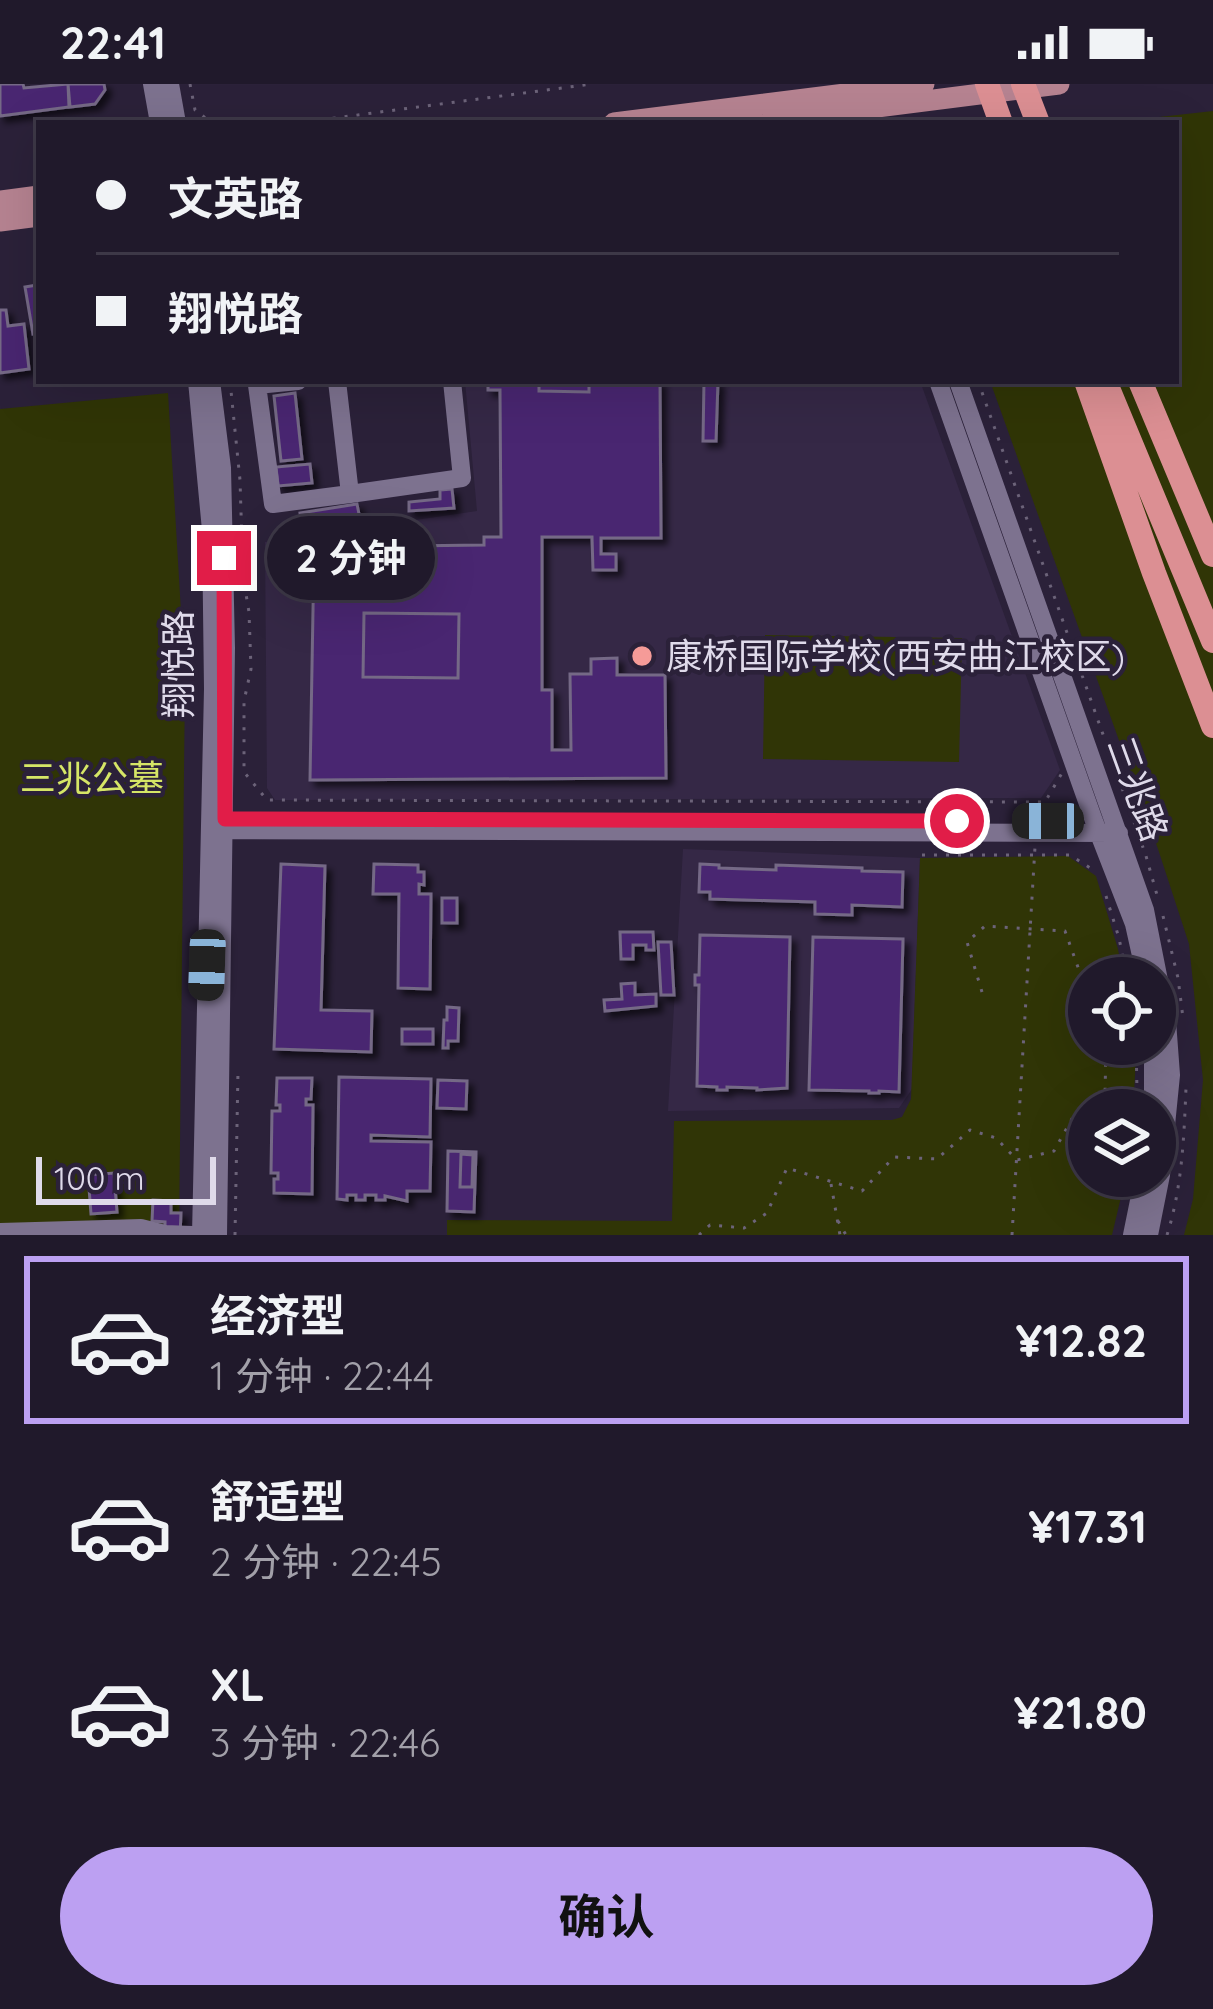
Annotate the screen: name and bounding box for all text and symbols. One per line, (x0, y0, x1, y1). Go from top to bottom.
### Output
text: 22:41 (60, 14, 166, 70)
text: 文英路 (168, 170, 303, 226)
text: 翔悦路 (168, 285, 303, 341)
callout: 2 分钟 (266, 516, 434, 600)
route end (197, 531, 251, 585)
text: 2 分钟 (295, 533, 407, 582)
street label: 翔悦路 (155, 610, 200, 718)
place label: 康桥国际学校(西安曲江校区) (666, 633, 1125, 678)
marker: 康桥国际学校(西安曲江校区) (629, 643, 655, 669)
street label: 三兆路 (1099, 730, 1178, 847)
park label: 三兆公墓 (20, 755, 164, 800)
route start (930, 794, 984, 848)
car (1012, 803, 1084, 839)
car (188, 928, 226, 1002)
map controls (1068, 957, 1176, 1197)
button: locate (1068, 957, 1176, 1065)
button: layers (1068, 1089, 1176, 1197)
scale bar (36, 1151, 216, 1204)
text: 100 m (54, 1157, 145, 1198)
icon: car (66, 1286, 174, 1394)
text: 经济型 (210, 1287, 345, 1343)
text: ¥12.82 (1016, 1312, 1147, 1368)
text: 1 分钟 · 22:44 (210, 1351, 434, 1400)
icon: car (66, 1472, 174, 1580)
text: 舒适型 (210, 1473, 345, 1529)
text: ¥17.31 (1028, 1498, 1147, 1554)
text: 2 分钟 · 22:45 (210, 1537, 442, 1586)
text: XL (210, 1656, 265, 1712)
icon: car (66, 1658, 174, 1766)
text: ¥21.80 (1014, 1684, 1147, 1740)
text: 3 分钟 · 22:46 (210, 1718, 440, 1767)
button: 确认 (60, 1847, 1153, 1985)

